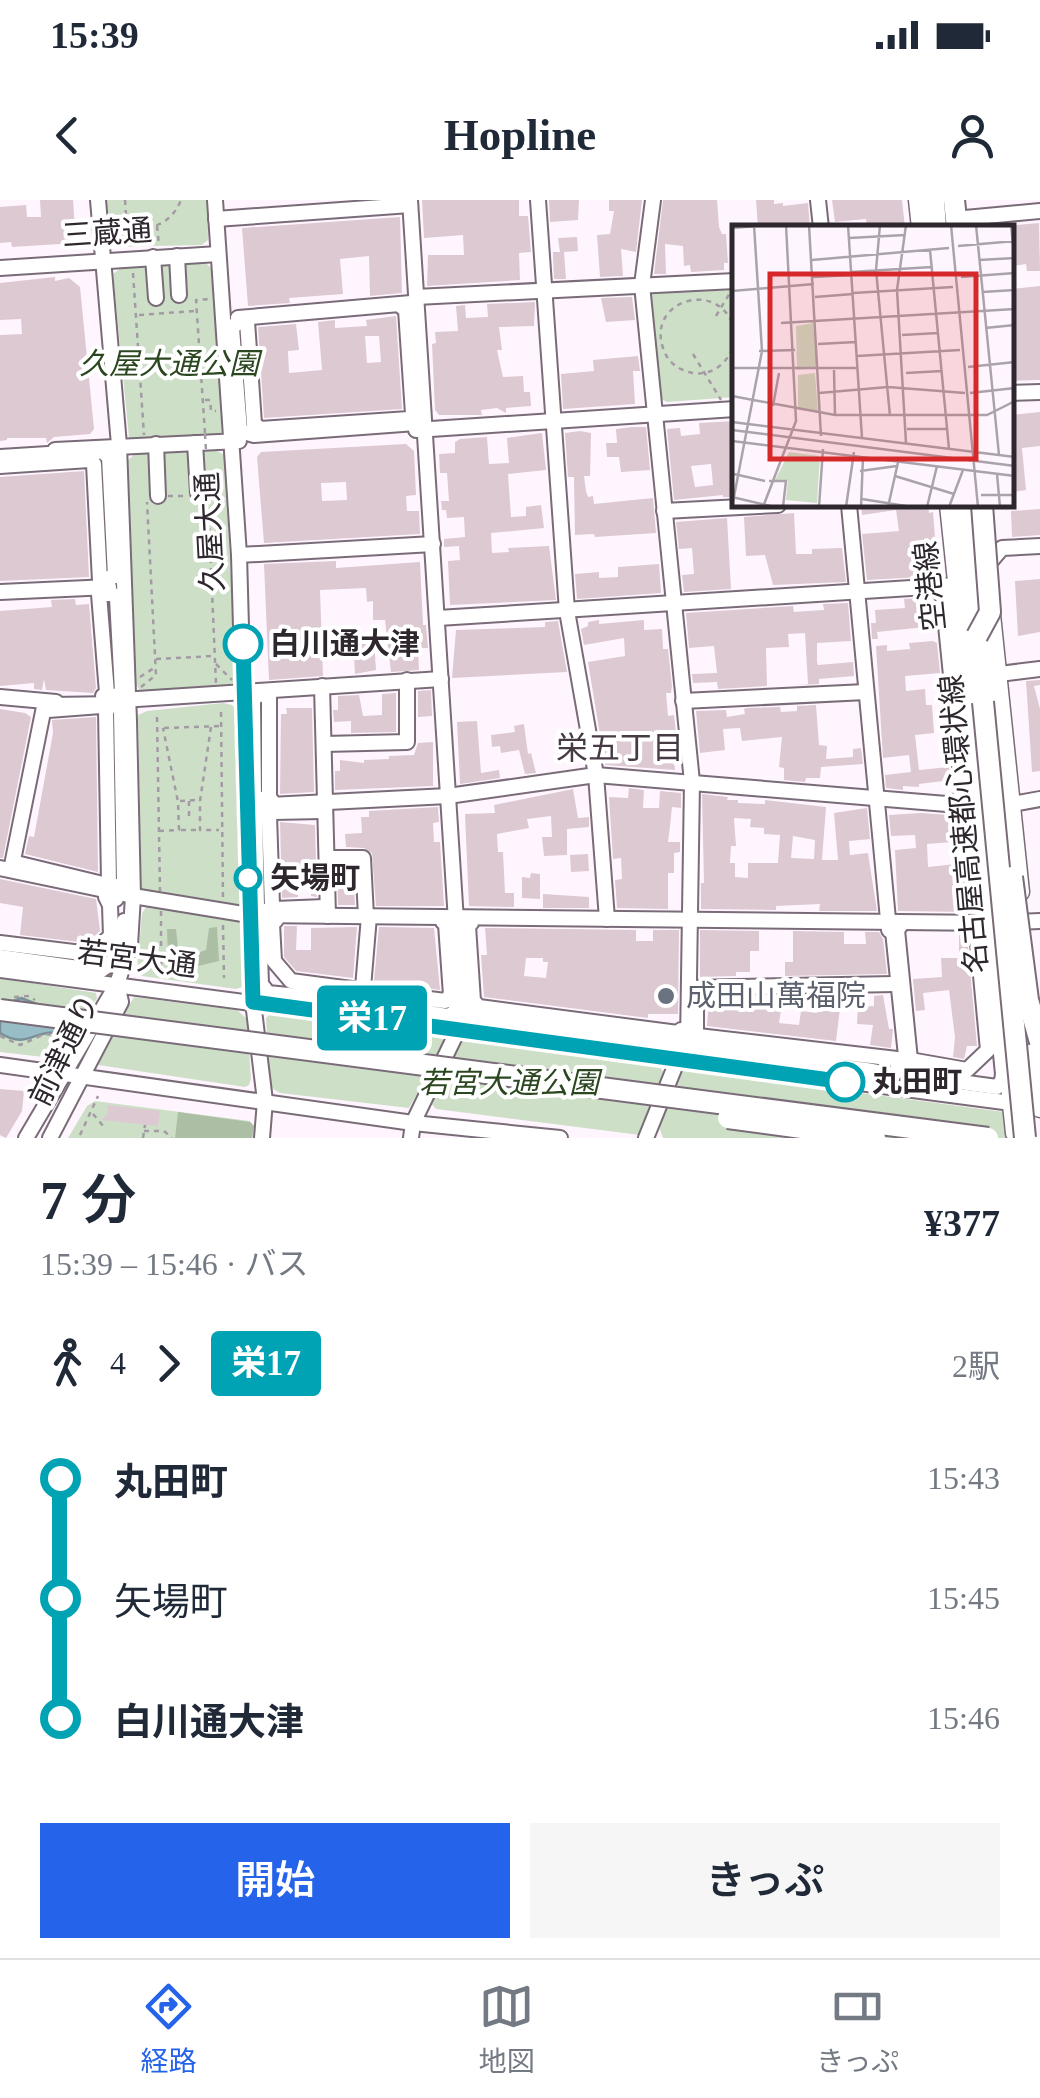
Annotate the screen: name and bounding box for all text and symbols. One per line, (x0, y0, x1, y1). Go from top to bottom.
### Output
text: 15:39 (50, 14, 139, 56)
icon: back (40, 108, 95, 163)
icon: person (945, 108, 1000, 163)
text: Hopline (444, 110, 596, 160)
street label: 三蔵通 (61, 213, 153, 252)
inset map (732, 225, 1015, 508)
park label: 久屋大通公園 (79, 347, 263, 380)
street label: 久屋大通 (190, 471, 229, 593)
street label: 空港線 (908, 540, 951, 633)
marker: 白川通大津 (224, 625, 262, 663)
place label: 白川通大津 (270, 627, 420, 660)
street label: 名古屋高速都心環状線 (934, 673, 993, 975)
district label: 栄五丁目 (556, 730, 684, 766)
place label: 矢場町 (270, 861, 360, 894)
marker: 矢場町 (235, 865, 261, 891)
street label: 若宮大通 (75, 935, 199, 982)
place label: 成田山萬福院 (686, 979, 866, 1012)
marker: 成田山萬福院 (655, 985, 677, 1007)
line badge: 栄17 (314, 986, 430, 1050)
street label: 前津通り (22, 989, 105, 1111)
text: 栄17 (337, 999, 407, 1038)
marker: 丸田町 (826, 1063, 864, 1101)
place label: 丸田町 (872, 1065, 962, 1098)
park label: 若宮大通公園 (419, 1066, 603, 1099)
text: 7 分 (40, 1170, 136, 1231)
text: ¥377 (924, 1202, 1000, 1244)
text: 15:39 – 15:46 · バス (40, 1246, 308, 1282)
icon: walk (40, 1336, 95, 1391)
icon: forward (141, 1336, 196, 1391)
text: 栄17 (231, 1344, 301, 1383)
text: 4 (110, 1345, 126, 1381)
text: 2駅 (952, 1348, 1000, 1384)
text: 15:43 (927, 1460, 1000, 1496)
text: 丸田町 (114, 1461, 228, 1503)
text: 15:45 (927, 1580, 1000, 1616)
text: 矢場町 (114, 1581, 228, 1623)
text: 15:46 (927, 1700, 1000, 1736)
text: 白川通大津 (114, 1701, 304, 1743)
button: 開始 (40, 1823, 510, 1938)
button: きっぷ (530, 1823, 1000, 1938)
tab: 経路 (141, 1979, 197, 2079)
tab: 地図 (479, 1979, 535, 2079)
tab: きっぷ (816, 1979, 899, 2079)

